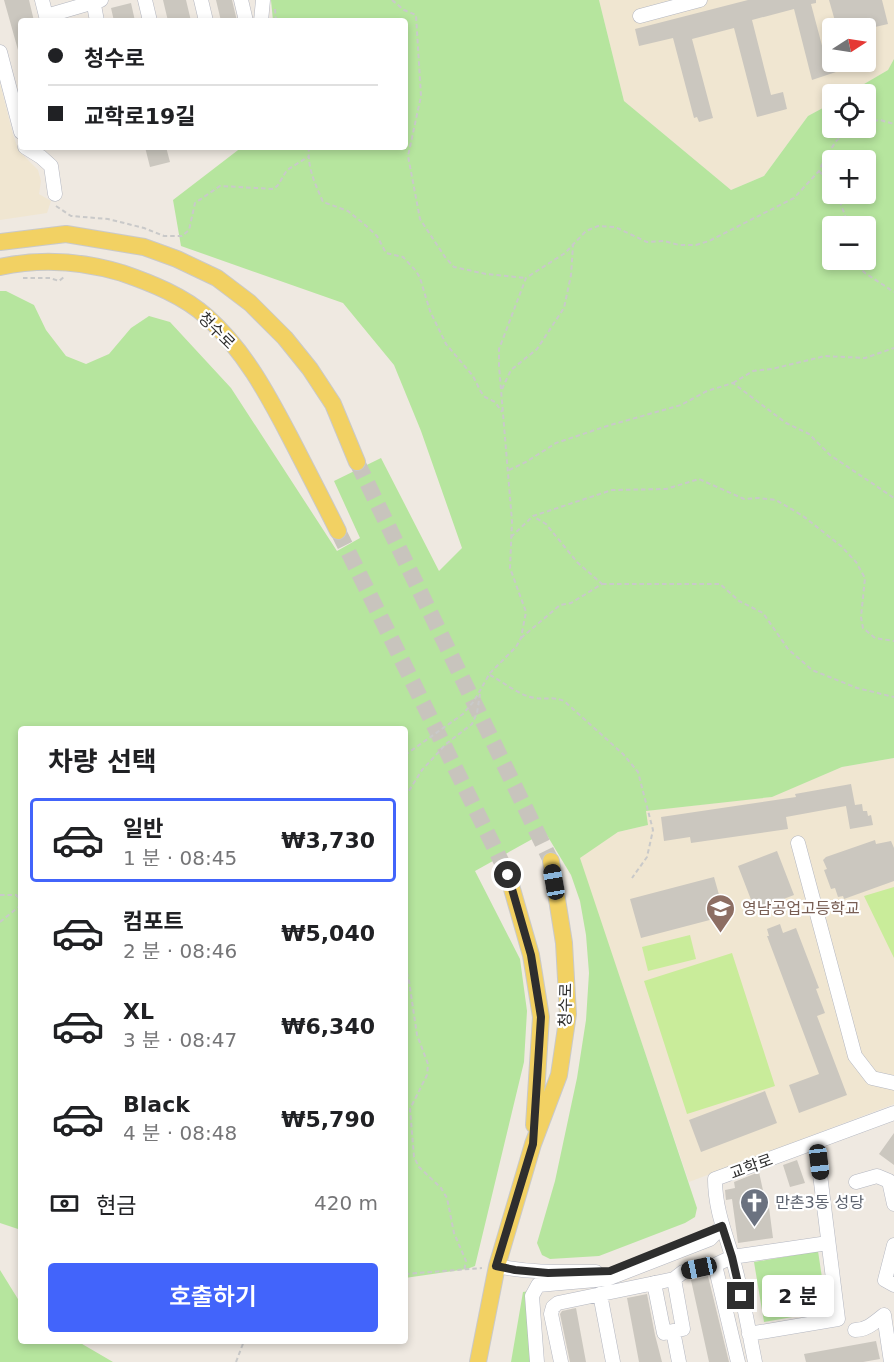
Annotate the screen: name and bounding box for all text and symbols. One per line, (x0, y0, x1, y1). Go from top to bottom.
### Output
north arrow (822, 18, 876, 72)
map controls (822, 18, 876, 270)
text: 청수로 (84, 46, 145, 71)
button: locate (822, 84, 876, 138)
text: 교학로19길 (84, 104, 196, 129)
button: + (822, 150, 876, 204)
button: − (822, 216, 876, 270)
street label: 청수로 (194, 308, 239, 353)
text: 차량 선택 (48, 746, 157, 777)
icon: car (51, 813, 105, 867)
text: 일반 (123, 816, 163, 841)
text: ₩3,730 (281, 828, 375, 853)
text: 1 분 · 08:45 (123, 846, 237, 870)
route start (494, 861, 521, 888)
car (542, 863, 566, 901)
school or university icon: 영남공업고등학교 (705, 892, 737, 934)
place label: 영남공업고등학교 (742, 899, 860, 918)
icon: car (51, 906, 105, 960)
text: 컴포트 (123, 909, 184, 934)
text: ₩5,040 (281, 921, 375, 946)
text: 2 분 · 08:46 (123, 939, 237, 963)
street label: 청수로 (556, 982, 575, 1027)
icon: car (51, 999, 105, 1053)
text: XL (123, 999, 154, 1024)
text: ₩6,340 (281, 1014, 375, 1039)
text: 3 분 · 08:47 (123, 1028, 237, 1052)
icon: car (51, 1092, 105, 1146)
text: Black (123, 1092, 190, 1117)
text: ₩5,790 (281, 1107, 375, 1132)
text: 4 분 · 08:48 (123, 1121, 237, 1145)
car (808, 1143, 830, 1181)
street label: 교학로 (727, 1150, 775, 1183)
church icon: 만촌3동 성당 (738, 1186, 770, 1228)
icon: cash (48, 1187, 81, 1220)
text: 420 m (314, 1191, 378, 1215)
text: 현금 (96, 1193, 136, 1218)
place label: 만촌3동 성당 (775, 1193, 864, 1212)
car (680, 1255, 718, 1281)
button: 호출하기 (48, 1263, 378, 1332)
callout: 2 분 (762, 1275, 834, 1317)
route end (727, 1282, 754, 1309)
text: 2 분 (778, 1284, 818, 1308)

